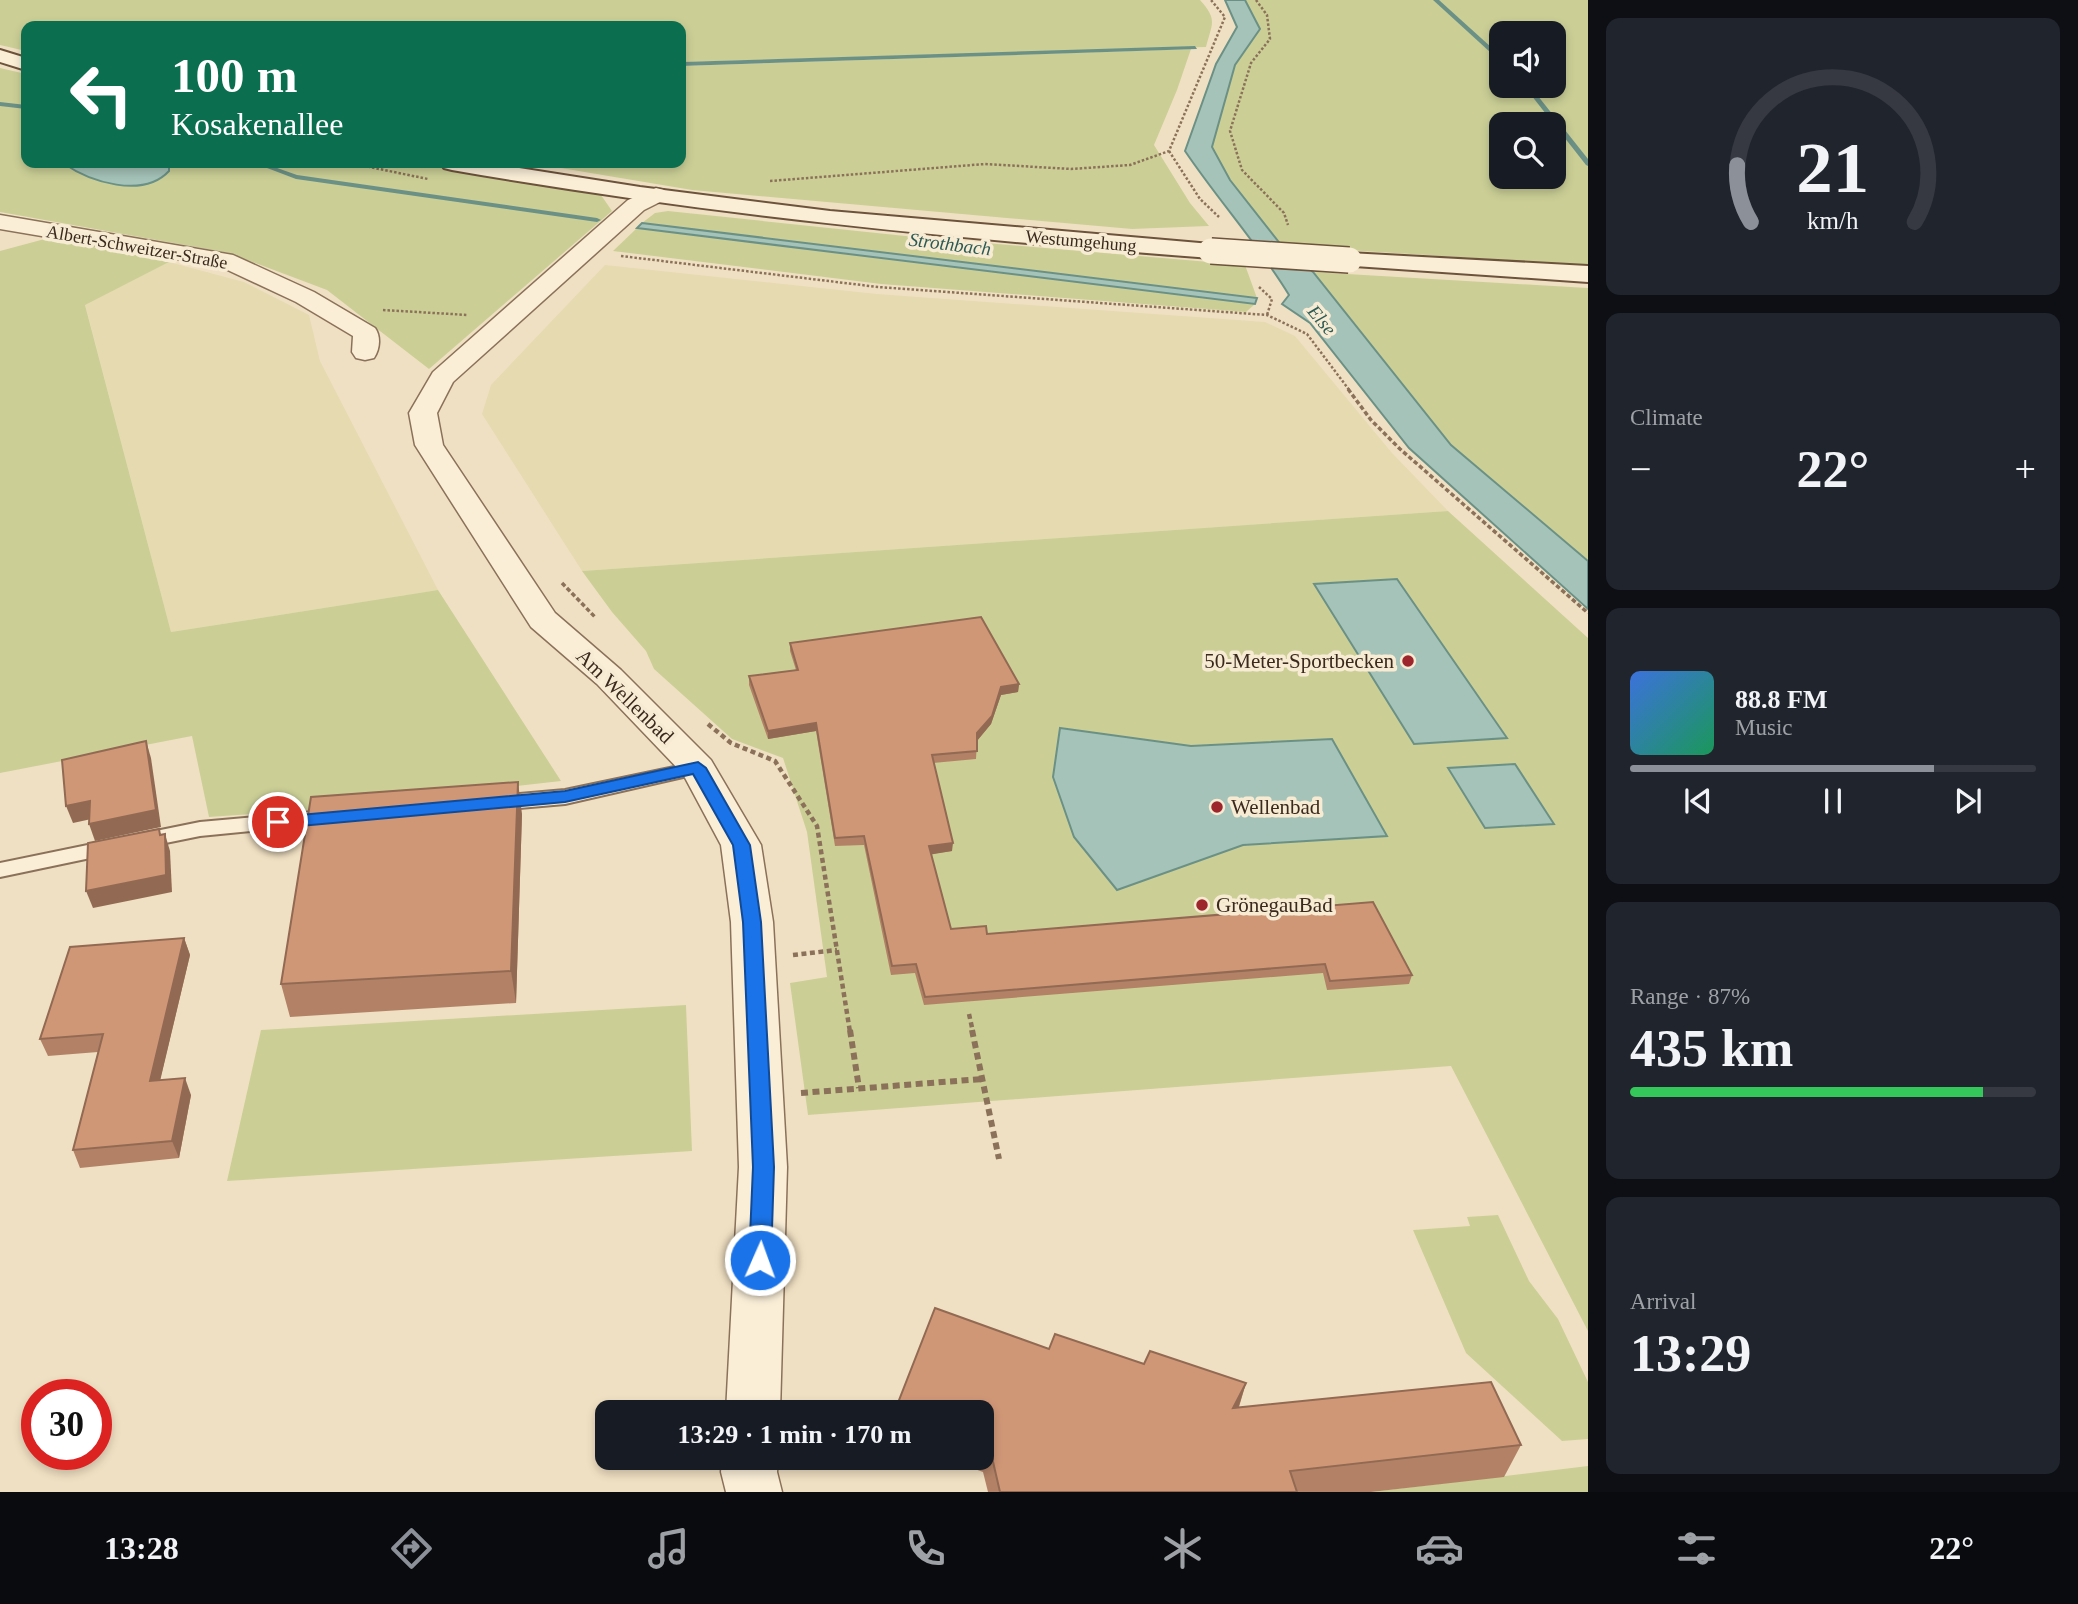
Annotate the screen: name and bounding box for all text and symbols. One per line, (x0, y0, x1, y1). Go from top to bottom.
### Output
map controls (1489, 21, 1566, 189)
button: sound (1489, 21, 1566, 98)
text: 100 m (171, 48, 298, 103)
icon: left (56, 49, 147, 140)
text: Kosakenallee (171, 106, 343, 142)
button: search (1489, 112, 1566, 189)
text: 21 (1797, 128, 1869, 209)
text: km/h (1807, 207, 1859, 234)
street label: Albert-Schweitzer-Straße (45, 221, 229, 273)
street label: Westumgehung (1025, 226, 1137, 256)
water label: Strothbach (908, 229, 992, 259)
water label: Else (1303, 300, 1341, 339)
text: Climate (1630, 405, 1703, 430)
text: 22° (1797, 441, 1869, 498)
text: − (1630, 448, 1651, 490)
text: + (2015, 448, 2036, 490)
street label: Am Wellenbad (571, 644, 679, 749)
place label: 50-Meter-Sportbecken (1204, 649, 1394, 673)
marker: 50-Meter-Sportbecken (1400, 653, 1416, 669)
text: 88.8 FM (1735, 685, 1827, 714)
text: Music (1735, 715, 1793, 740)
icon: previous (1679, 782, 1717, 820)
icon: pause (1814, 782, 1852, 820)
icon: next (1949, 782, 1987, 820)
pin (248, 792, 308, 852)
place label: Wellenbad (1231, 795, 1321, 819)
marker: Wellenbad (1209, 799, 1225, 815)
icon: arrive (259, 803, 297, 841)
place label: GrönegauBad (1216, 893, 1333, 917)
marker: GrönegauBad (1194, 897, 1210, 913)
text: Range · 87% (1630, 984, 1750, 1009)
text: 435 km (1630, 1020, 1793, 1077)
position arrow (723, 1223, 797, 1297)
text: Arrival (1630, 1289, 1696, 1314)
text: 13:29 (1630, 1325, 1751, 1382)
speed limit sign: 30 (21, 1379, 112, 1470)
text: 13:29 · 1 min · 170 m (678, 1420, 912, 1449)
icon: directions (387, 1524, 436, 1573)
icon: music (644, 1524, 693, 1573)
icon: phone (901, 1524, 950, 1573)
icon: climate (1158, 1524, 1207, 1573)
icon: car (1415, 1524, 1464, 1573)
icon: filters (1672, 1524, 1721, 1573)
text: 13:28 (104, 1530, 179, 1566)
text: 22° (1929, 1530, 1974, 1566)

